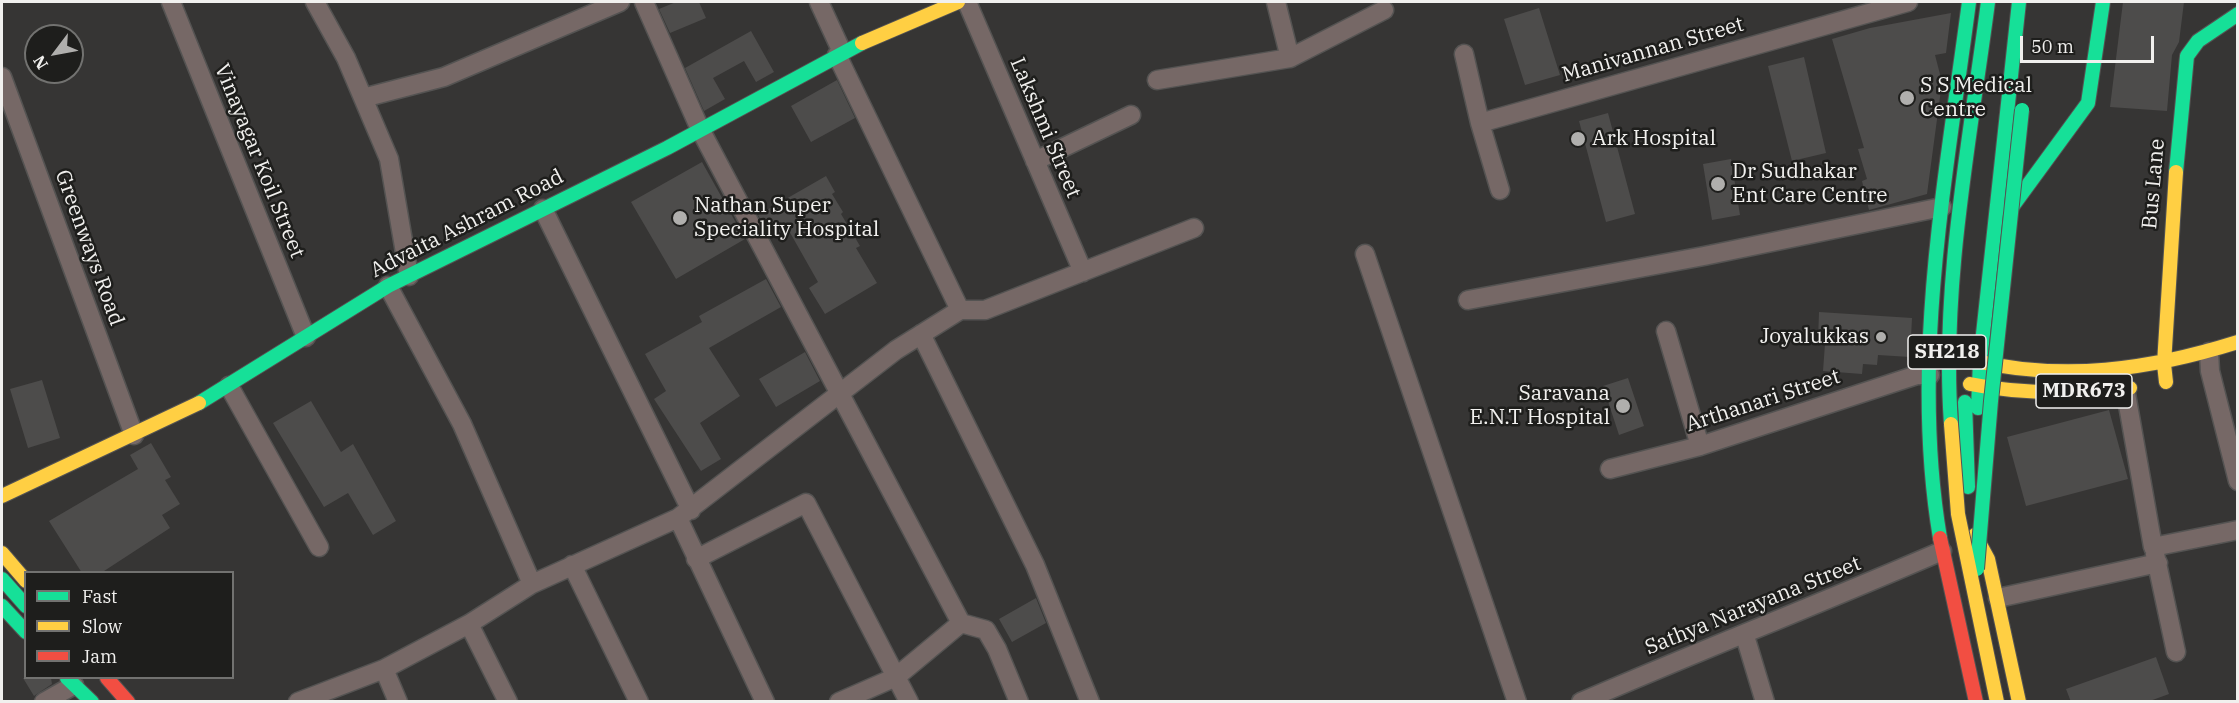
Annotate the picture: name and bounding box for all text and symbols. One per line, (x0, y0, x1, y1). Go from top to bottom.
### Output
street label: Manivannan Street (1559, 12, 1747, 88)
north arrow (24, 24, 84, 84)
scale bar (2023, 24, 2156, 62)
text: 50 m (2031, 35, 2074, 58)
text: N (29, 52, 52, 73)
street label: Lakshmi Street (1004, 54, 1086, 202)
street label: Vinayagar Koil Street (209, 60, 309, 262)
place label: S S Medical Centre (1920, 73, 2032, 123)
marker: S S Medical Centre (1898, 89, 1916, 107)
place label: Ark Hospital (1592, 126, 1716, 152)
marker: Ark Hospital (1569, 130, 1587, 148)
street label: Bus Lane (2138, 138, 2170, 230)
place label: Dr Sudhakar Ent Care Centre (1732, 159, 1888, 209)
street label: Advaita Ashram Road (366, 164, 568, 284)
street label: Greenways Road (49, 167, 129, 329)
marker: Dr Sudhakar Ent Care Centre (1709, 175, 1727, 193)
place label: Nathan Super Speciality Hospital (694, 193, 879, 243)
marker: Nathan Super Speciality Hospital (671, 209, 689, 227)
place label: Joyalukkas (1760, 324, 1869, 350)
marker: Joyalukkas (1874, 330, 1888, 344)
road number: SH218 (1908, 335, 1986, 369)
street label: Arthanari Street (1683, 364, 1843, 438)
road number: MDR673 (2036, 374, 2132, 408)
place label: Saravana E.N.T Hospital (1470, 381, 1610, 431)
marker: Saravana E.N.T Hospital (1614, 397, 1632, 415)
street label: Sathya Narayana Street (1641, 551, 1865, 661)
legend (24, 571, 234, 679)
text: Fast (82, 585, 117, 608)
text: Slow (82, 615, 122, 638)
text: Jam (82, 645, 117, 668)

